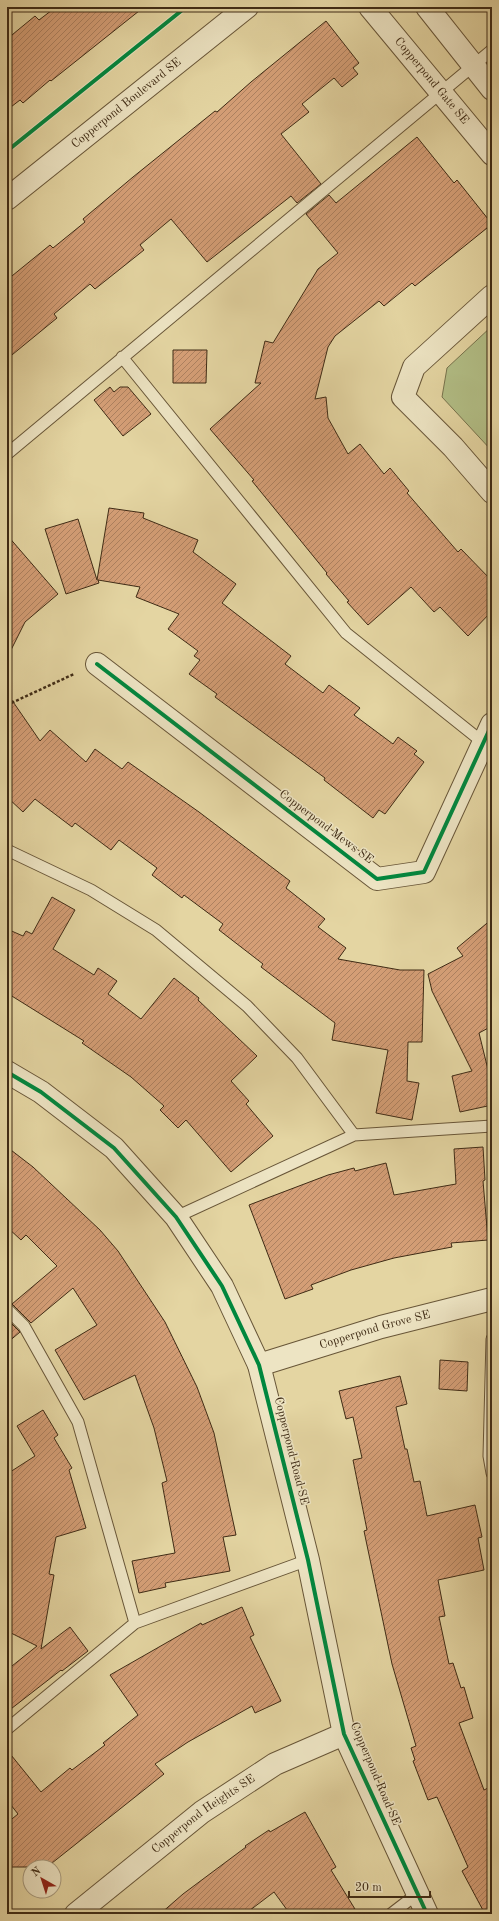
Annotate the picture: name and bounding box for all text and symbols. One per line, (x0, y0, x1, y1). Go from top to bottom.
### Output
street label: Copperpond Gate SE (392, 35, 471, 126)
street label: Copperpond Boulevard SE (69, 56, 184, 151)
street label: Copperpond Mews SE (277, 788, 375, 866)
street label: Copperpond Grove SE (318, 1309, 431, 1352)
street label: Copperpond Road SE (272, 1396, 310, 1506)
street label: Copperpond Road SE (348, 1721, 402, 1827)
street label: Copperpond Heights SE (150, 1773, 257, 1856)
north arrow (22, 1859, 62, 1899)
text: N (30, 1865, 44, 1879)
scale bar (349, 1873, 430, 1899)
text: 20 m (355, 1882, 382, 1894)

